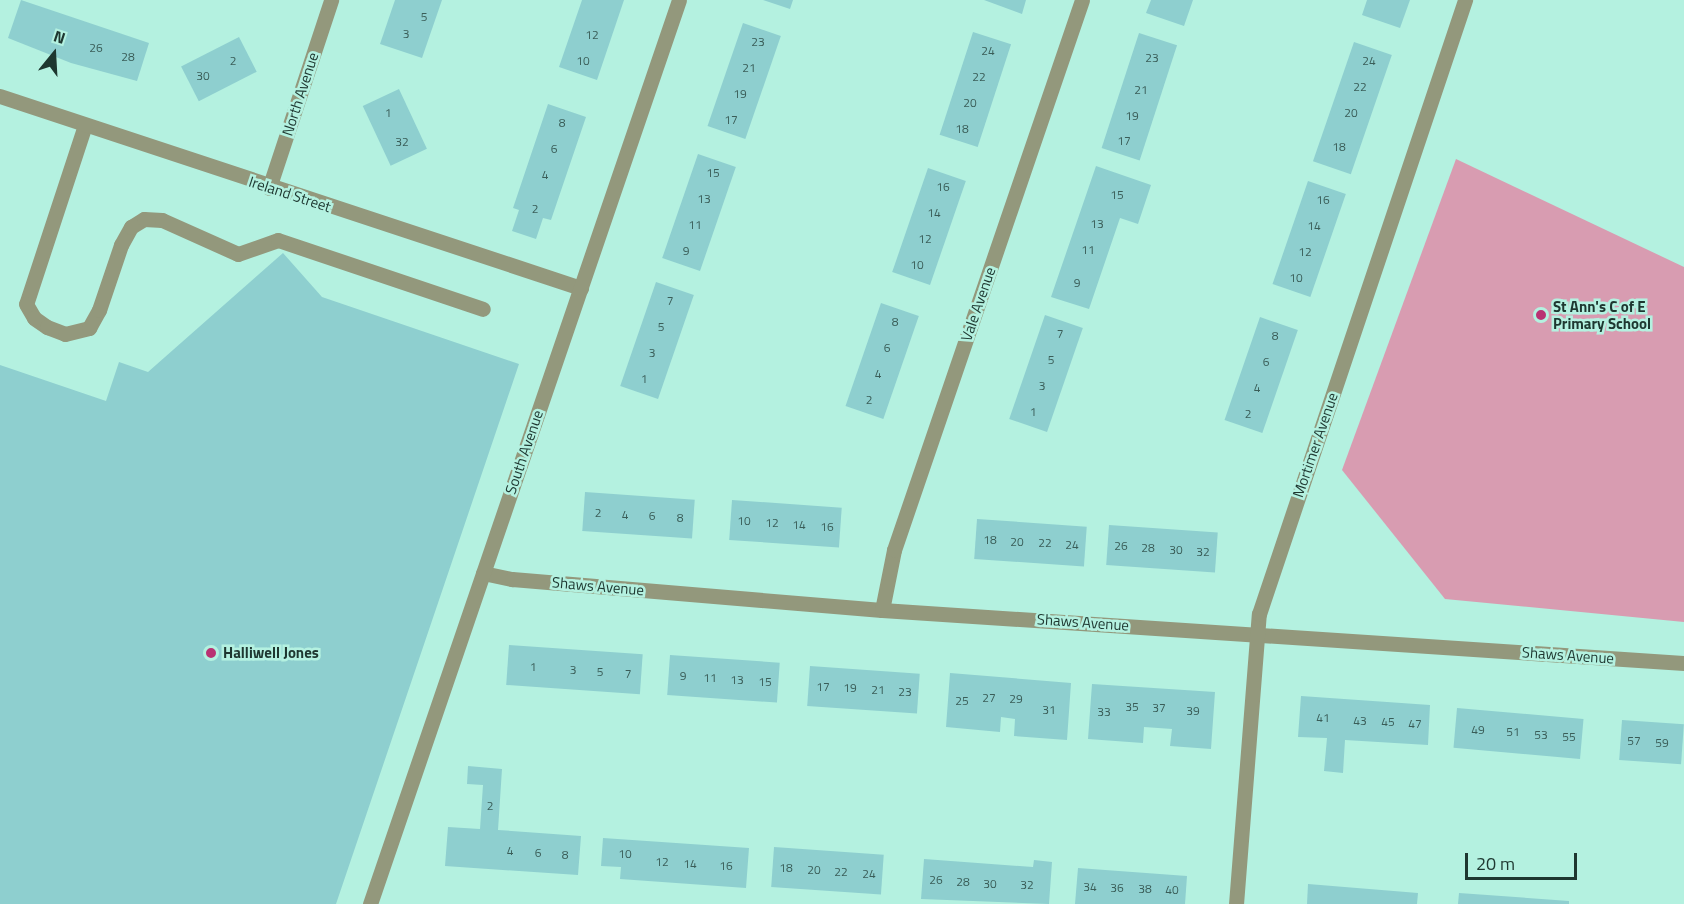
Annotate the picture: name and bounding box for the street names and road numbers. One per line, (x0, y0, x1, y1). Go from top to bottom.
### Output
street label: North Avenue (278, 50, 322, 138)
street label: Ireland Street (247, 172, 333, 216)
street label: Vale Avenue (957, 265, 999, 343)
street label: Mortimer Avenue (1289, 390, 1341, 500)
street label: South Avenue (501, 408, 547, 496)
street label: Shaws Avenue (551, 573, 645, 599)
street label: Shaws Avenue (1036, 610, 1130, 634)
street label: Shaws Avenue (1521, 643, 1615, 667)

